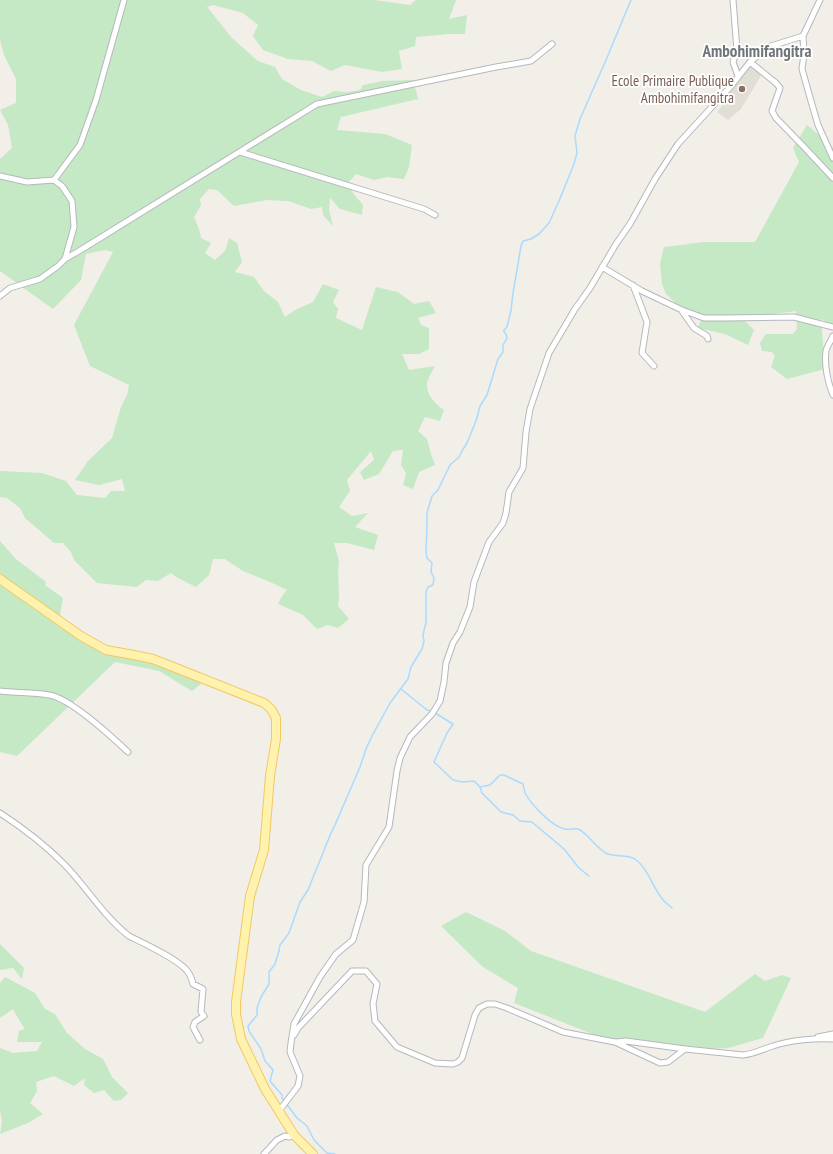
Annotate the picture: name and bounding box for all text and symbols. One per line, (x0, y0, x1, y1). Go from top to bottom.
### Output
district label: Ambohimifangitra (702, 40, 811, 62)
place label: Ecole Primaire Publique Ambohimifangitra (612, 71, 734, 107)
marker: Ecole Primaire Publique Ambohimifangitra (737, 84, 747, 94)

